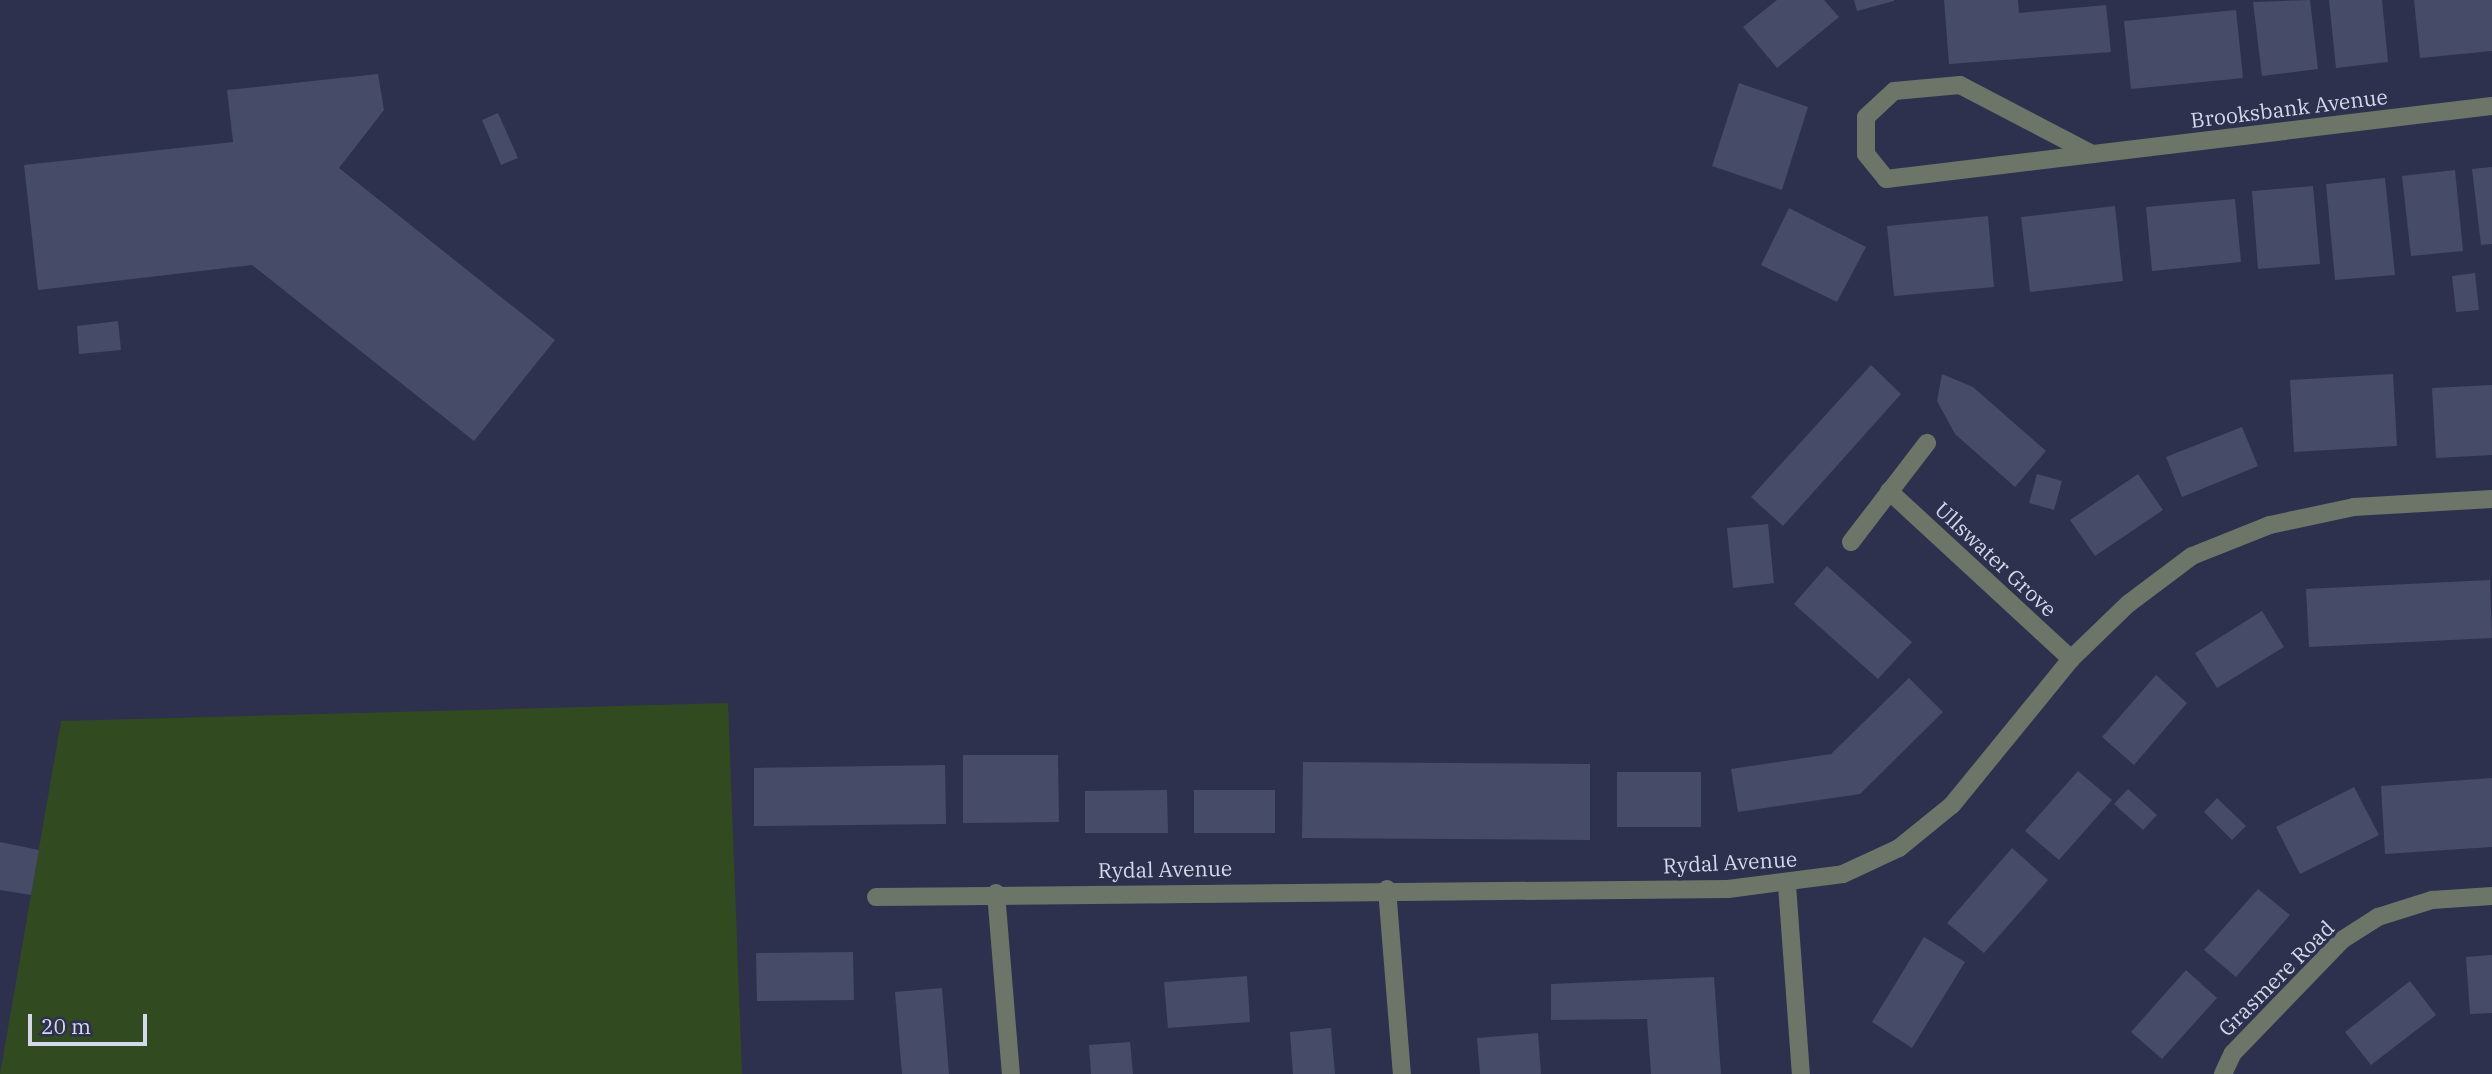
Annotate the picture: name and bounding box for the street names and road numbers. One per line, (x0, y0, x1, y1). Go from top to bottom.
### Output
street label: Brooksbank Avenue (2189, 83, 2389, 133)
street label: Ullswater Grove (1930, 496, 2062, 622)
street label: Rydal Avenue (1662, 846, 1798, 878)
street label: Rydal Avenue (1098, 855, 1232, 883)
street label: Grasmere Road (2213, 915, 2339, 1041)

